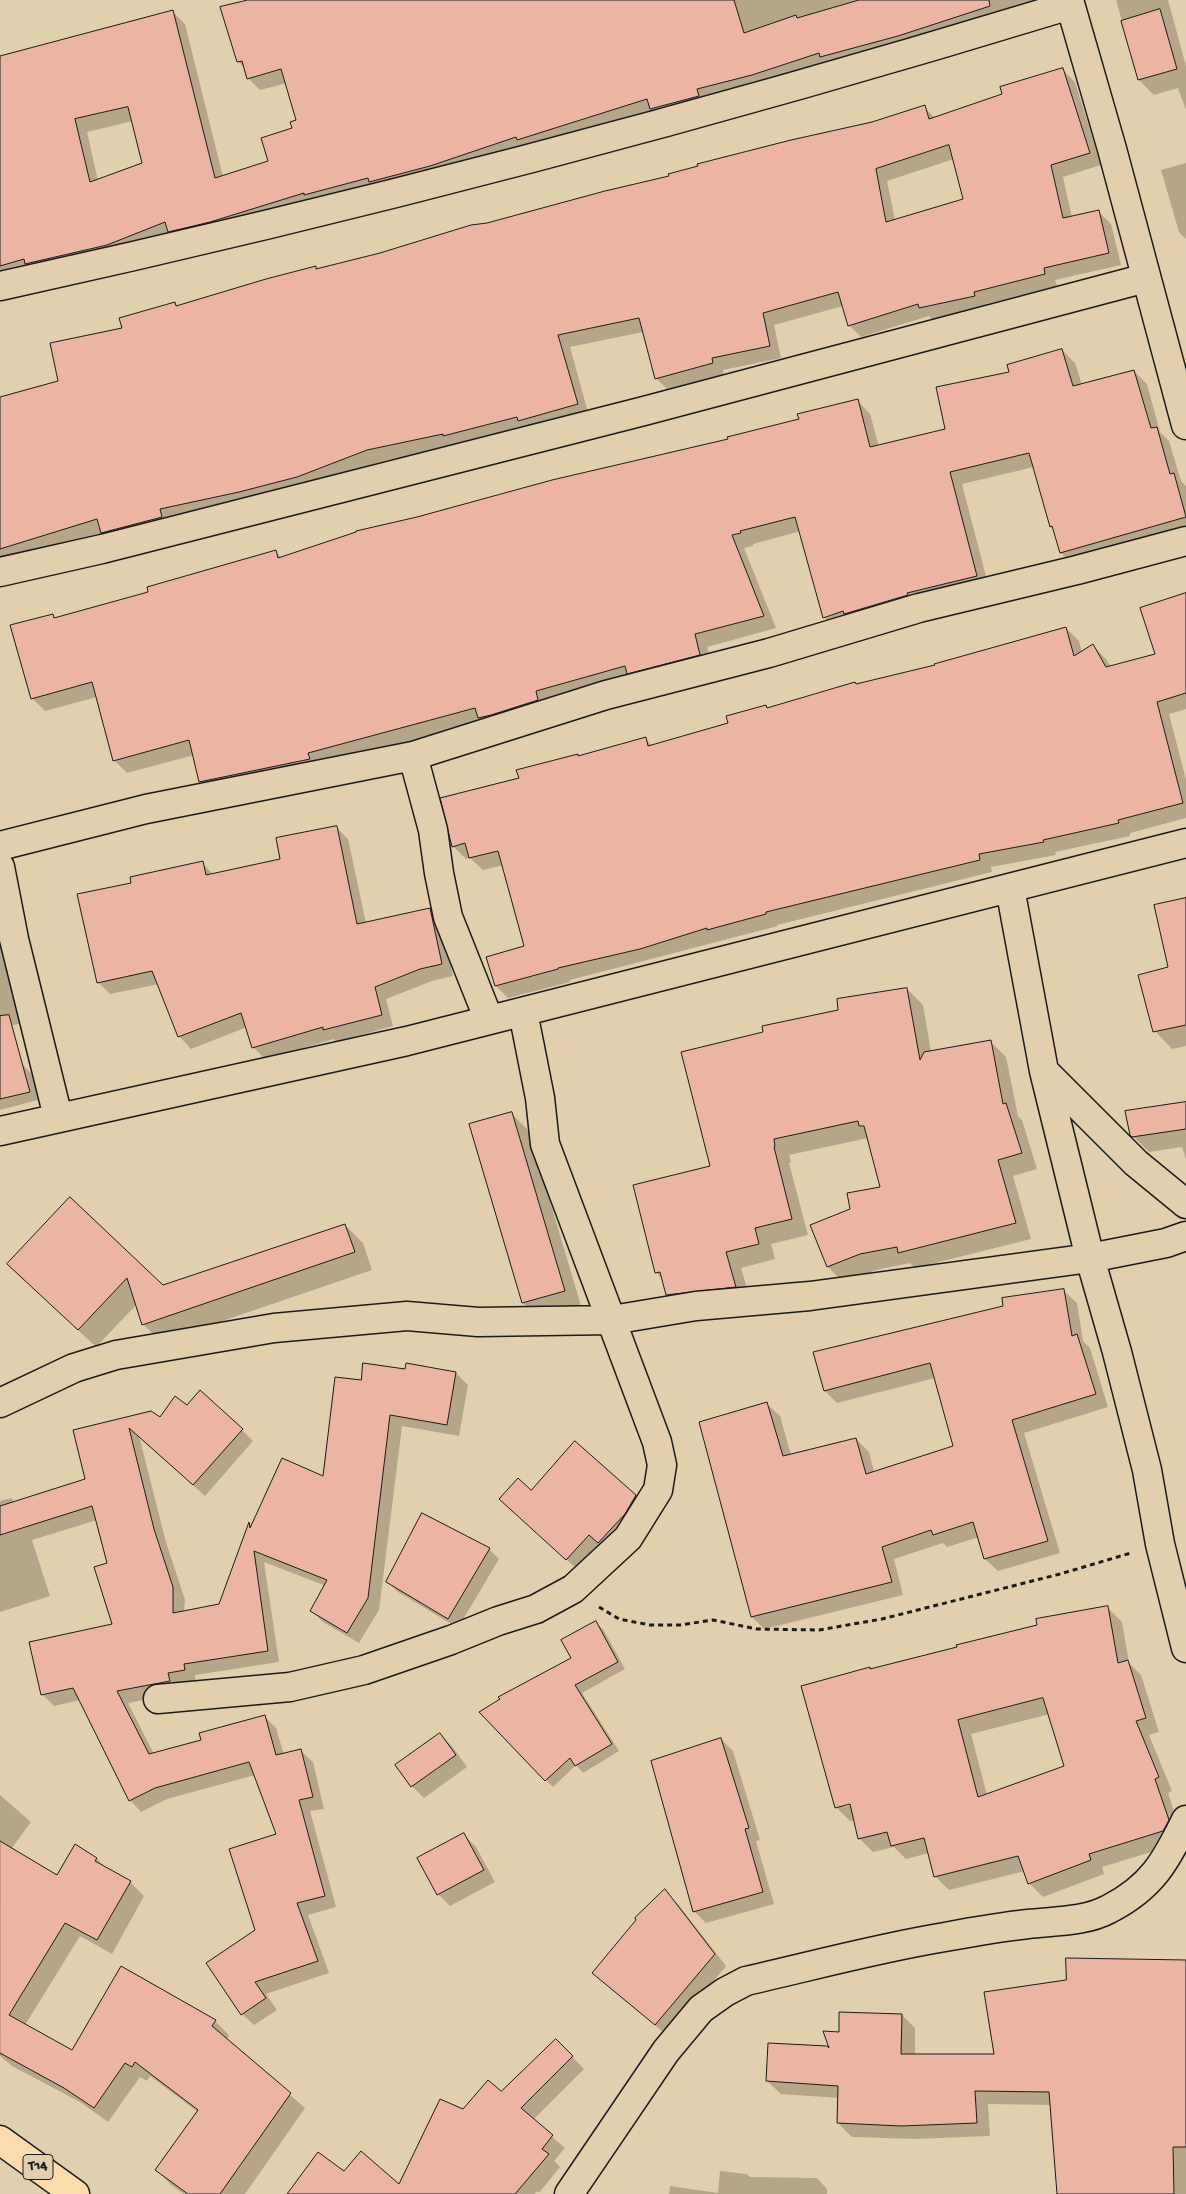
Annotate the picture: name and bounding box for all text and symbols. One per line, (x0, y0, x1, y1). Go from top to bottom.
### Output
road number: T14 (23, 2154, 53, 2180)

